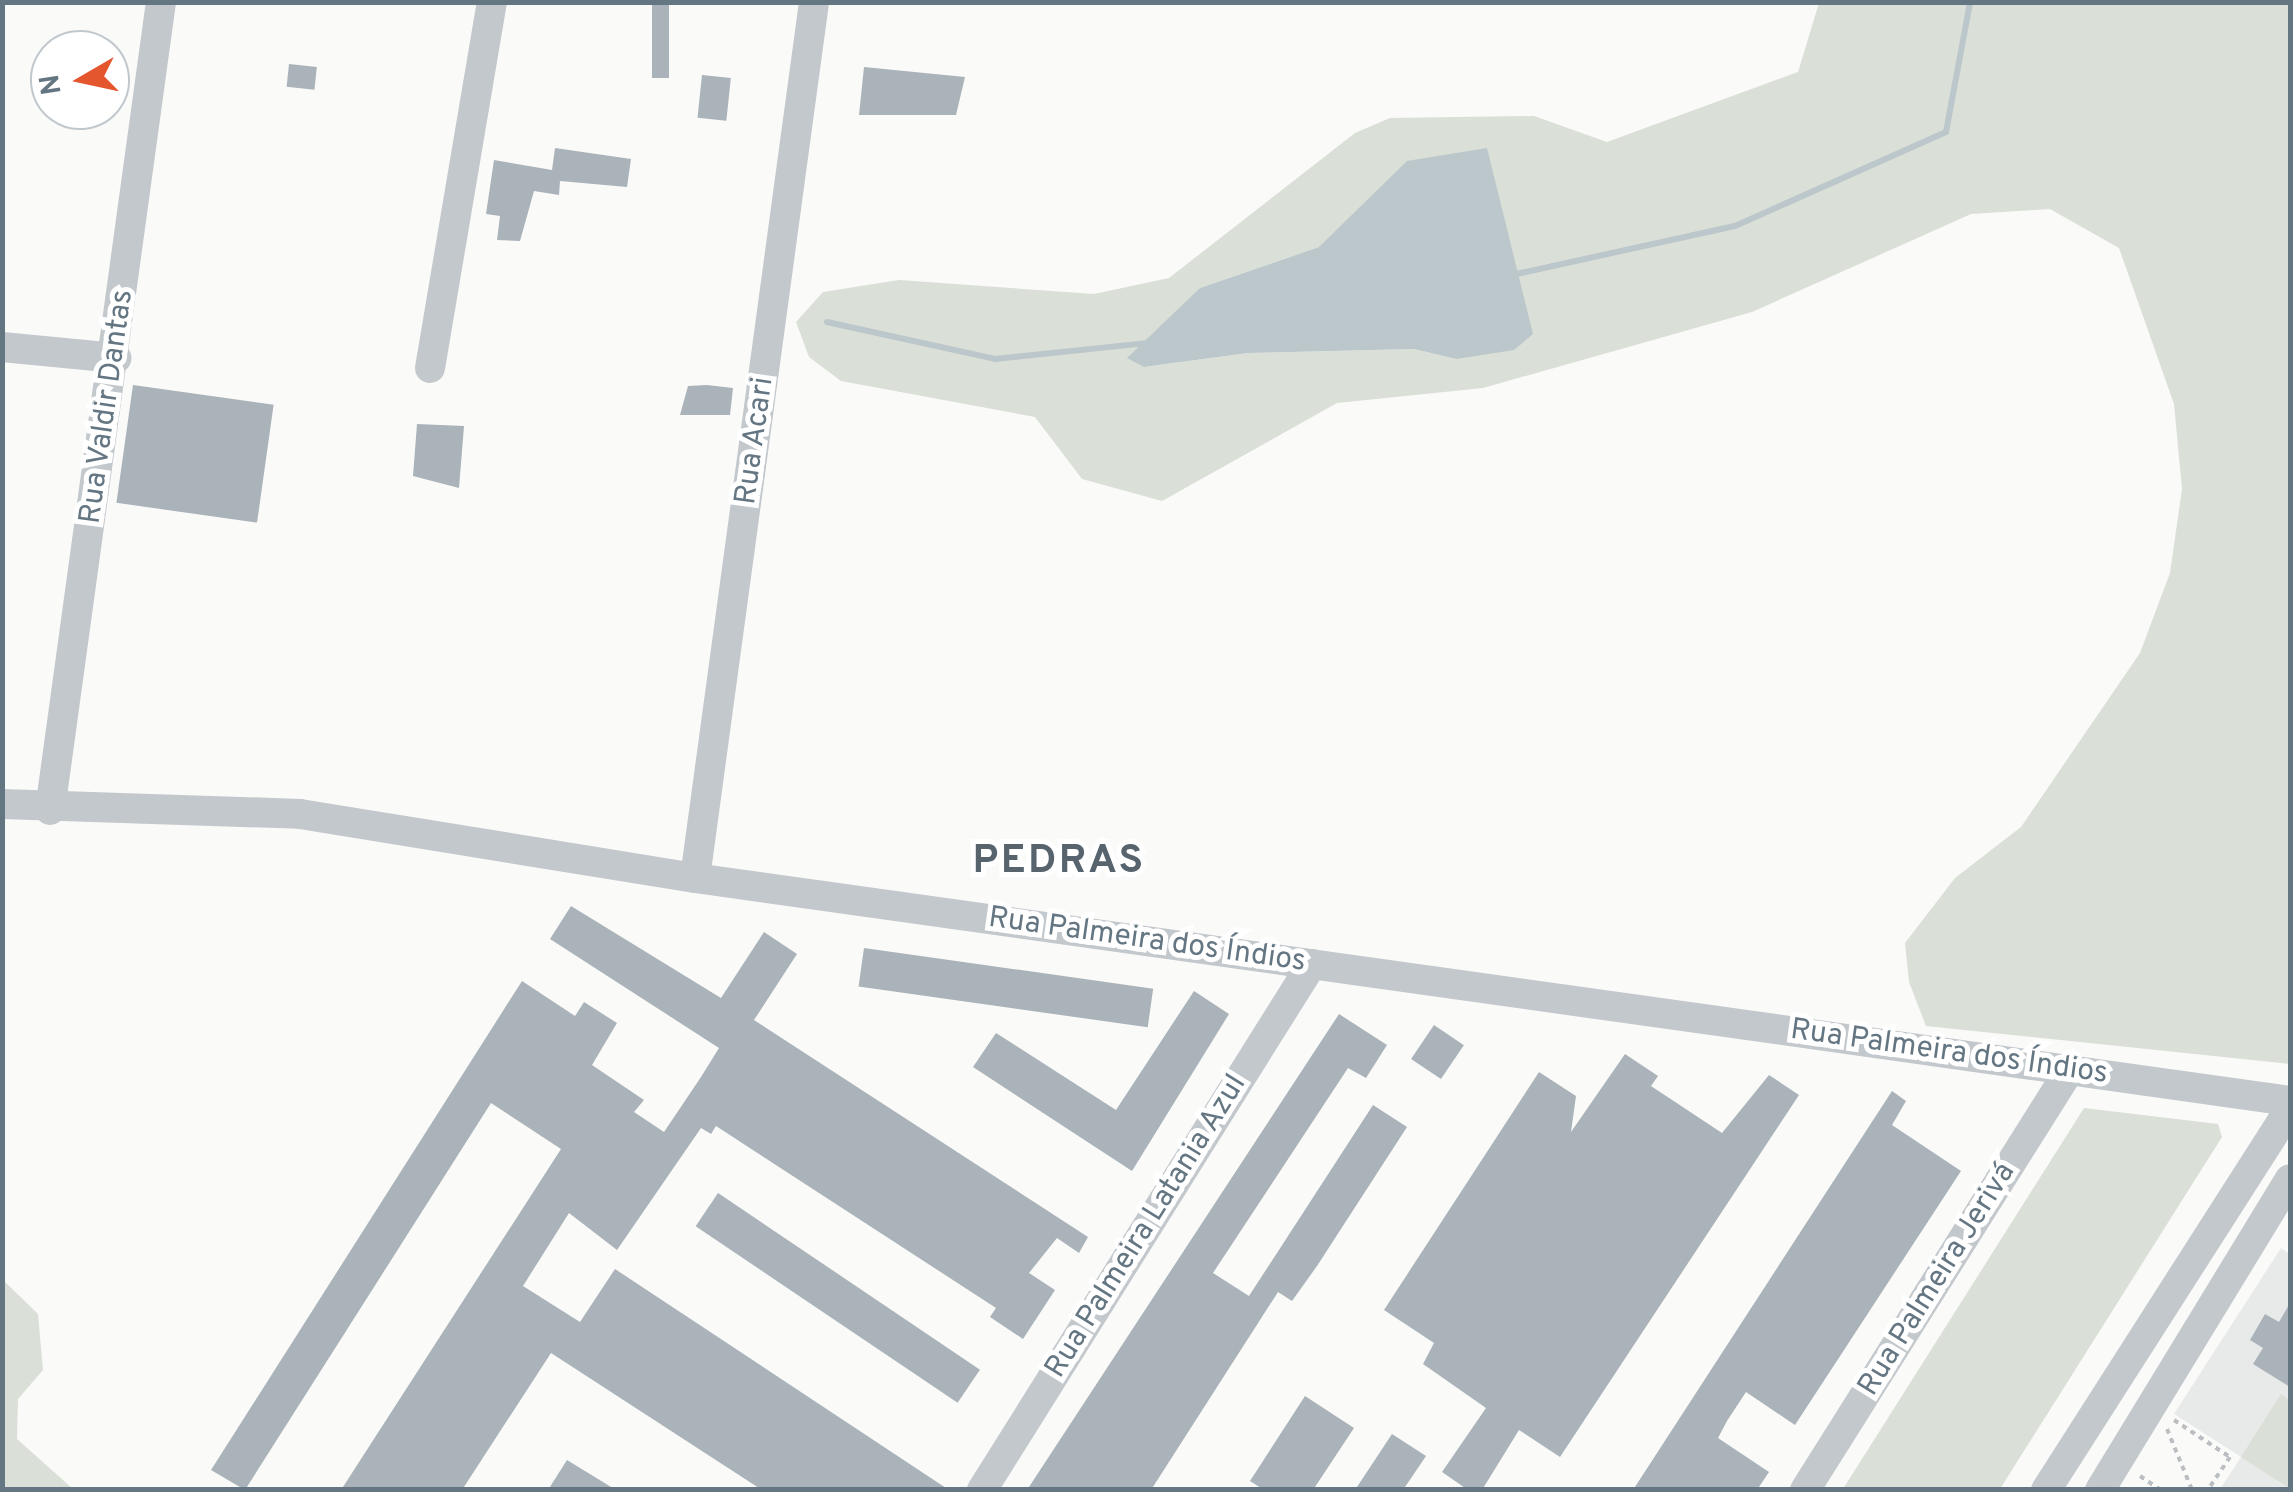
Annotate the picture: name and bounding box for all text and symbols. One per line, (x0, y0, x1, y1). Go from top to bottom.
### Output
north arrow (30, 30, 130, 130)
text: N (33, 72, 72, 97)
street label: Rua Valdir Dantas (74, 287, 142, 527)
street label: Rua Acari (729, 374, 783, 508)
district label: PEDRAS (973, 838, 1145, 886)
street label: Rua Palmeira dos Índios (986, 901, 1308, 981)
street label: Rua Palmeira dos Índios (1788, 1013, 2110, 1093)
street label: Rua Palmeira Latania Azul (1039, 1068, 1255, 1386)
street label: Rua Palmeira Jerivá (1852, 1157, 2024, 1403)

